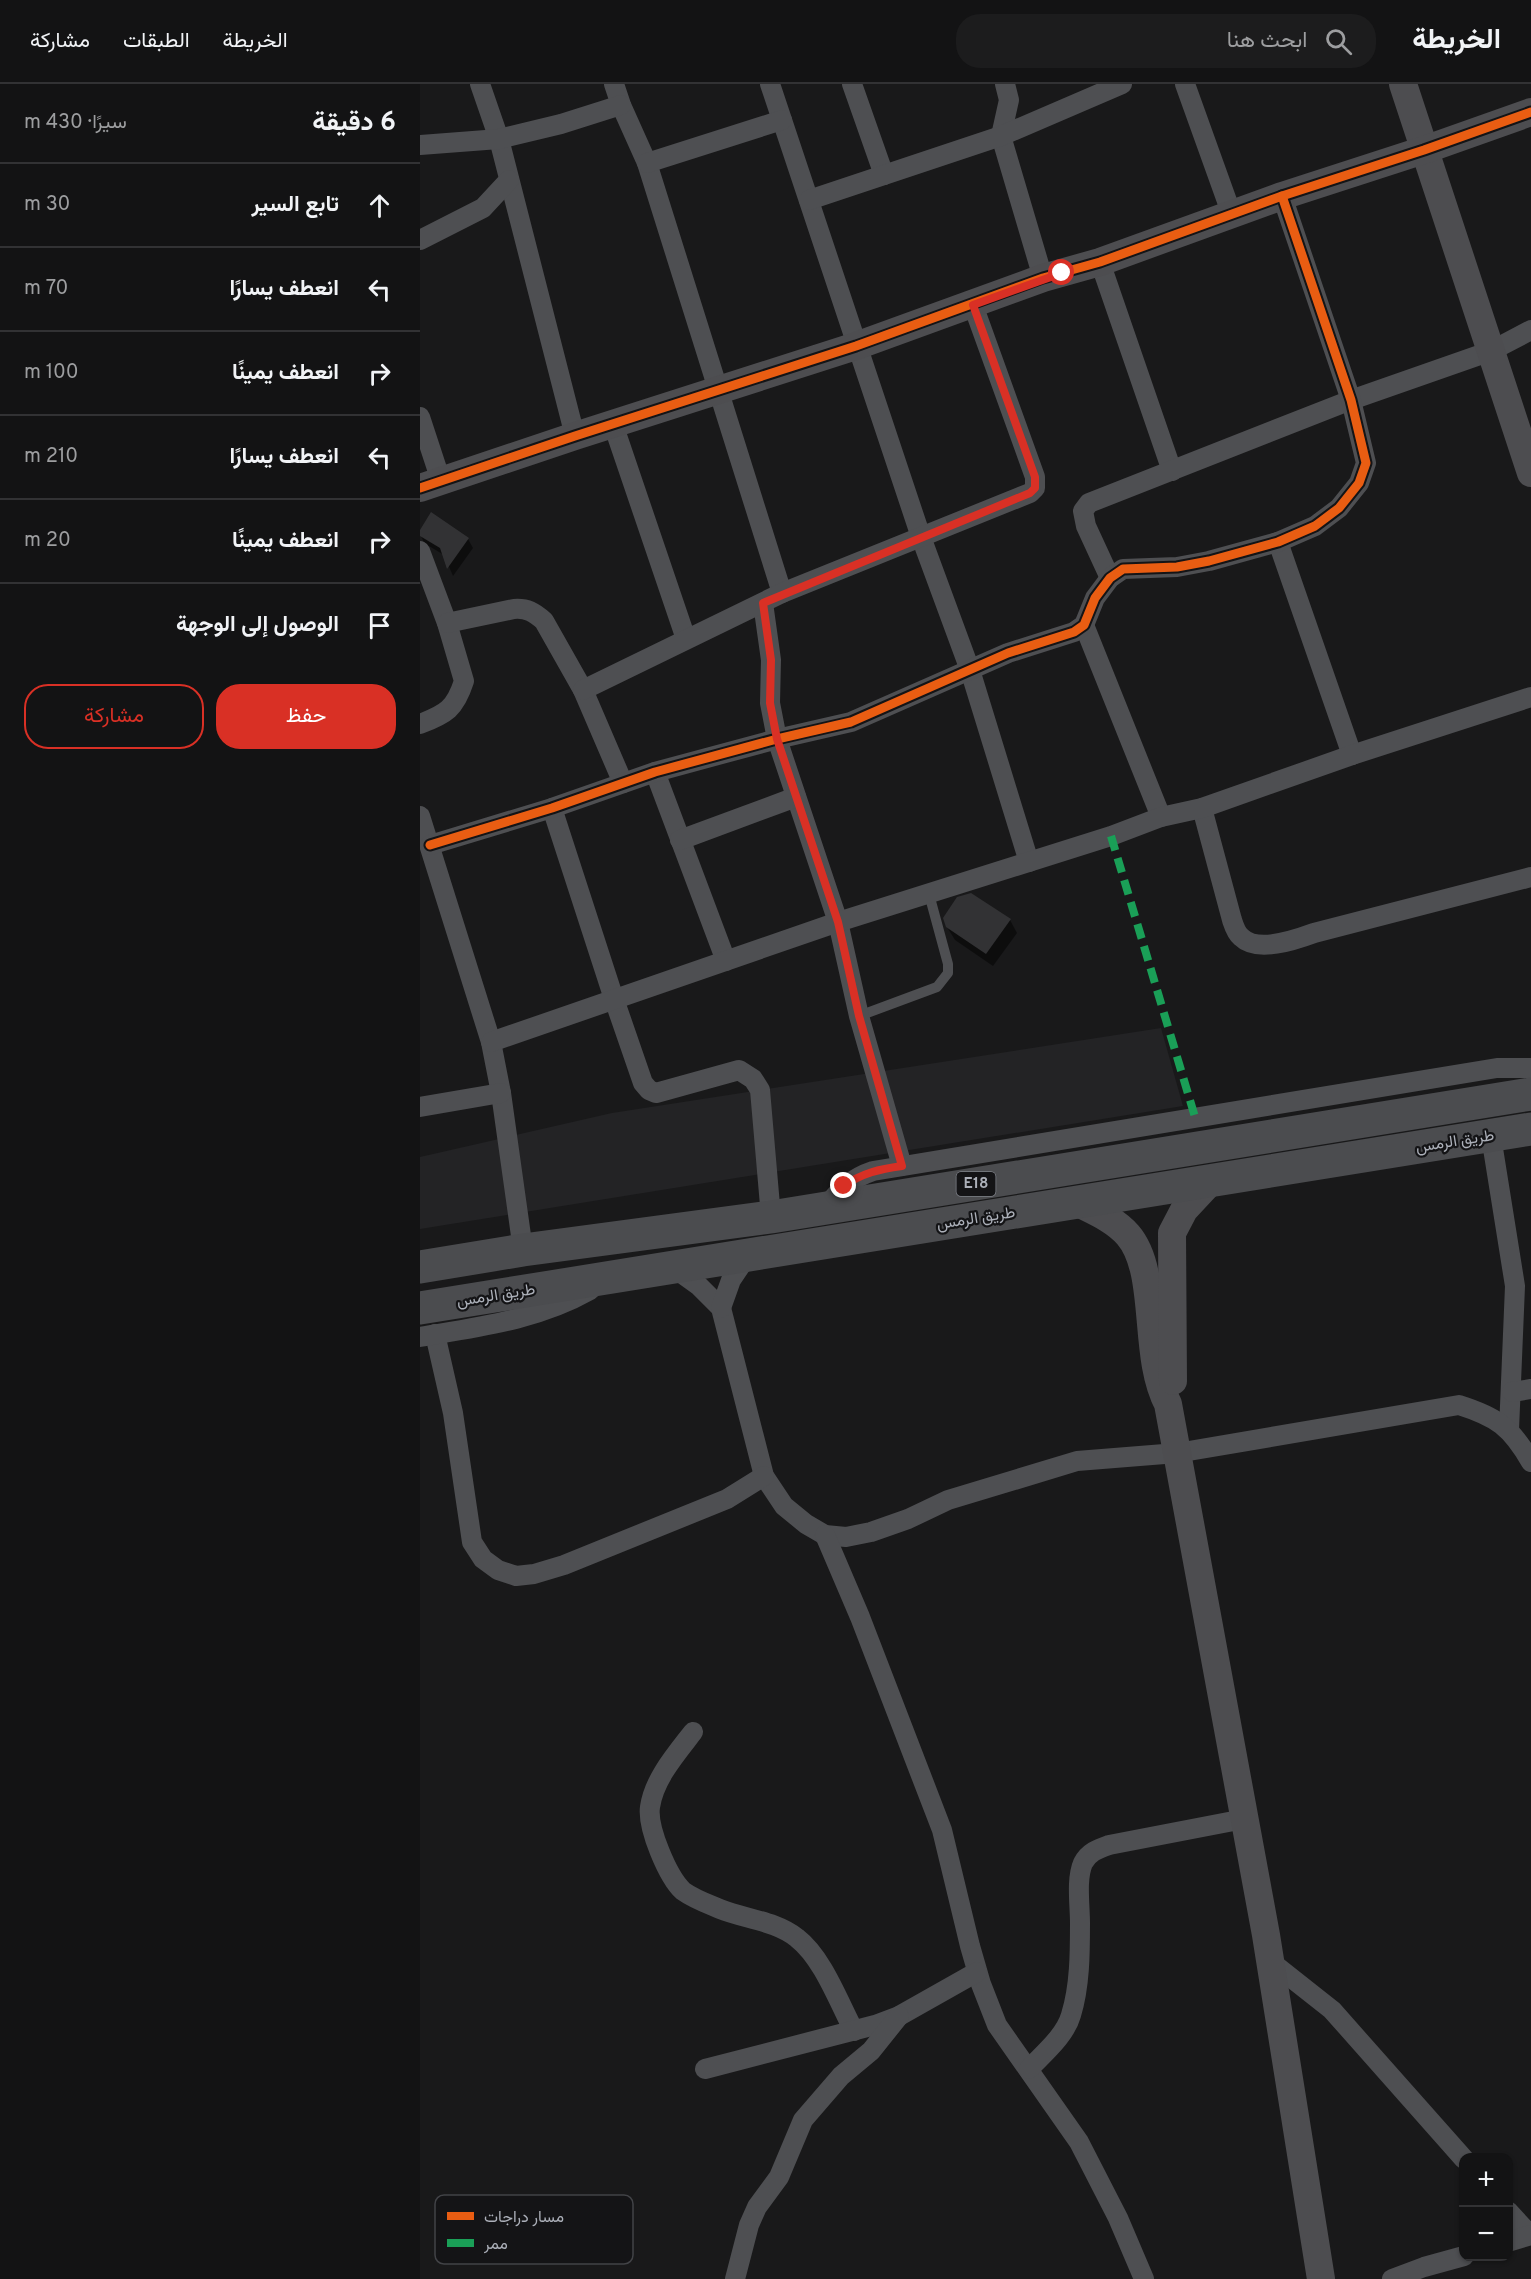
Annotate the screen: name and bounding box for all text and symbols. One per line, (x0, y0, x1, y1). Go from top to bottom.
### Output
search box (956, 14, 1376, 68)
text: الخريطة (1412, 23, 1501, 59)
icon: search (1322, 25, 1355, 58)
text: مشاركة (30, 28, 90, 55)
text: الطبقات (123, 28, 190, 55)
text: الخريطة (223, 28, 288, 55)
text: ابحث هنا (1227, 28, 1307, 55)
text: 6 دقيقة (312, 107, 396, 140)
text: سيرًا · 430 m (24, 110, 127, 136)
icon: ahead (363, 189, 396, 222)
text: 30 m (24, 192, 70, 218)
text: تابع السير (251, 192, 339, 219)
route start (1048, 259, 1074, 285)
icon: left (363, 273, 396, 306)
text: 70 m (24, 276, 68, 302)
text: انعطف يسارًا (229, 276, 339, 303)
icon: right (363, 357, 396, 390)
text: 100 m (24, 360, 79, 386)
text: انعطف يمينًا (232, 360, 339, 387)
icon: left (363, 441, 396, 474)
text: 210 m (24, 444, 78, 470)
text: انعطف يسارًا (229, 444, 339, 471)
icon: right (363, 525, 396, 558)
text: 20 m (24, 528, 71, 554)
text: انعطف يمينًا (232, 528, 339, 555)
icon: arrive (363, 609, 396, 642)
text: الوصول إلى الوجهة (176, 612, 339, 639)
button: مشاركة (24, 684, 204, 749)
button: حفظ (216, 684, 396, 749)
street label: طريق الرمس (1414, 1126, 1496, 1158)
route end (830, 1172, 856, 1198)
road number: E18 (956, 1172, 996, 1196)
street label: طريق الرمس (935, 1203, 1017, 1235)
street label: طريق الرمس (455, 1280, 537, 1312)
map controls (1459, 2153, 1513, 2261)
button: + (1459, 2153, 1513, 2207)
legend (435, 2195, 633, 2264)
button: − (1459, 2207, 1513, 2261)
text: مسار دراجات (484, 2208, 564, 2228)
text: ممر (483, 2235, 508, 2255)

